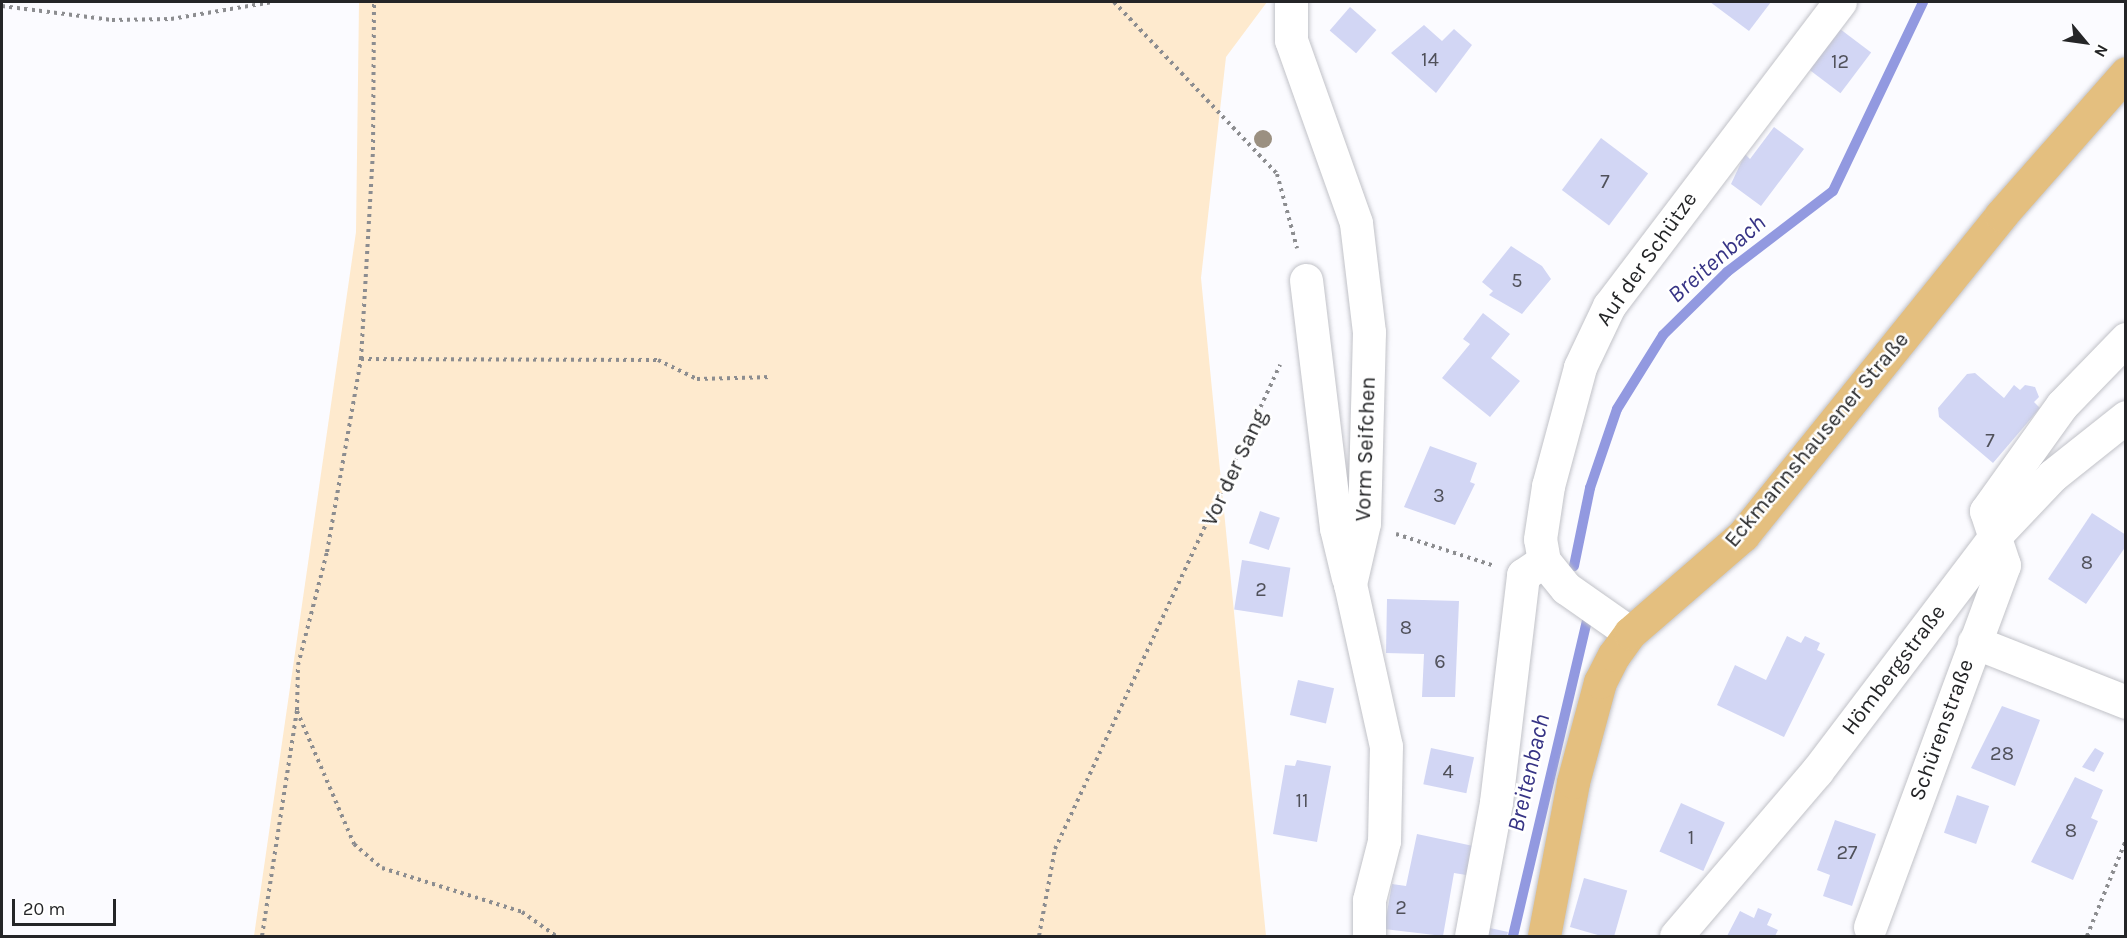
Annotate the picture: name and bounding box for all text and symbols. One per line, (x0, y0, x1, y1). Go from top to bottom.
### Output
north arrow (2055, 12, 2115, 72)
text: N (2090, 41, 2112, 61)
house number: 14 (1421, 47, 1439, 71)
house number: 12 (1831, 49, 1849, 73)
house number: 7 (1600, 169, 1610, 193)
street label: Auf der Schütze (1591, 187, 1703, 331)
water label: Breitenbach (1662, 209, 1772, 309)
house number: 5 (1511, 268, 1523, 292)
street label: Eckmannshausener Straße (1719, 327, 1915, 553)
street label: Vorm Seifchen (1350, 376, 1382, 522)
street label: Vor der Sang (1197, 406, 1273, 530)
house number: 7 (1985, 428, 1995, 452)
house number: 3 (1433, 483, 1445, 507)
house number: 8 (2081, 550, 2093, 574)
house number: 2 (1255, 577, 1267, 601)
street label: Hömbergstraße (1836, 600, 1952, 740)
house number: 8 (1400, 615, 1412, 639)
house number: 6 (1434, 649, 1446, 673)
street label: Schürenstraße (1904, 656, 1980, 804)
water label: Breitenbach (1501, 711, 1557, 835)
house number: 28 (1990, 741, 2014, 765)
house number: 4 (1442, 759, 1454, 783)
house number: 11 (1295, 788, 1309, 812)
house number: 8 (2065, 818, 2077, 842)
house number: 1 (1688, 825, 1694, 849)
house number: 27 (1837, 840, 1857, 864)
scale bar (15, 887, 118, 925)
house number: 2 (1395, 895, 1407, 919)
text: 20 m (23, 898, 65, 920)

